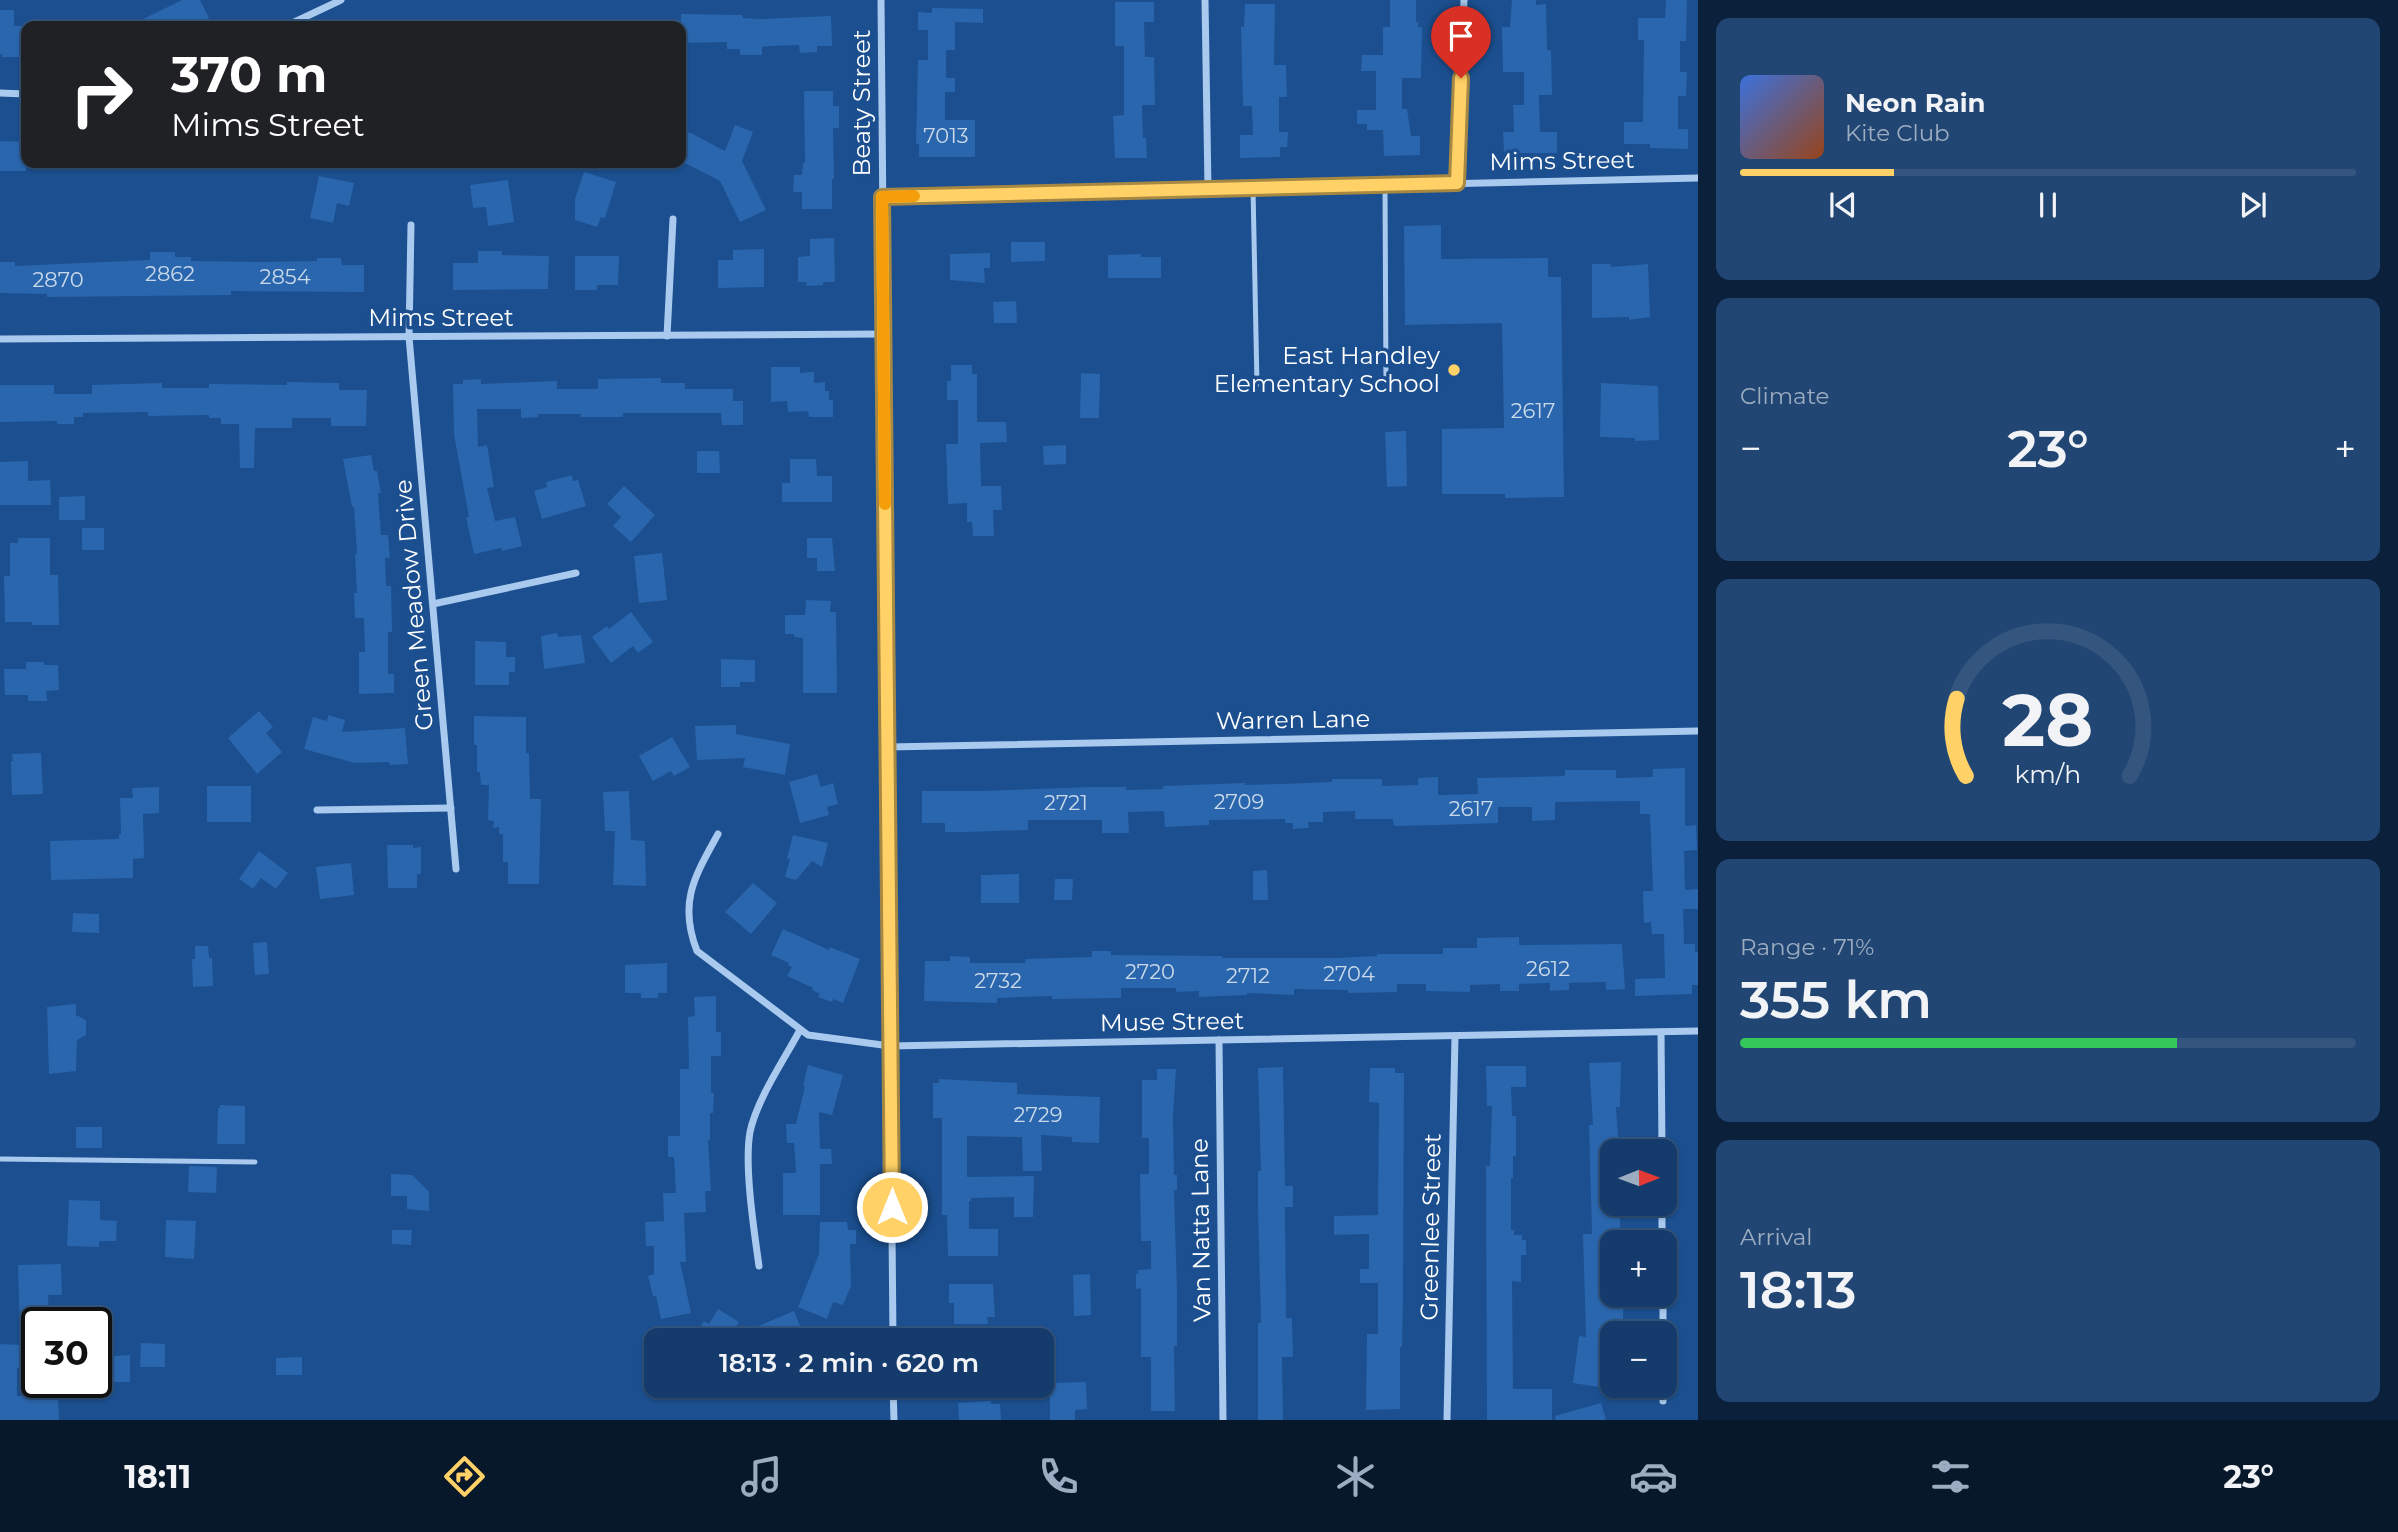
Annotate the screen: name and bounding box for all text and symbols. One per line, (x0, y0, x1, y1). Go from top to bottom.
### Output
pin (1431, 6, 1491, 78)
icon: arrive (1442, 17, 1480, 55)
street label: Beaty Street (847, 29, 876, 177)
text: 370 m (171, 45, 328, 104)
icon: right (56, 49, 147, 140)
text: Neon Rain (1845, 87, 1986, 119)
text: Mims Street (171, 105, 365, 144)
text: Kite Club (1845, 119, 1950, 147)
house number: 7013 (923, 123, 969, 148)
street label: Mims Street (1489, 145, 1635, 176)
icon: previous (1824, 186, 1862, 224)
icon: pause (2029, 186, 2067, 224)
icon: next (2234, 186, 2272, 224)
house number: 2862 (145, 261, 195, 286)
house number: 2854 (259, 264, 311, 289)
house number: 2870 (32, 267, 84, 292)
street label: Mims Street (368, 303, 514, 332)
place label: East Handley Elementary School (1214, 341, 1440, 398)
marker: East Handley Elementary School (1446, 362, 1462, 378)
text: Climate (1740, 382, 1829, 410)
house number: 2617 (1511, 398, 1555, 423)
text: 23° (2007, 417, 2089, 480)
text: − (1740, 425, 1762, 472)
text: + (2334, 425, 2356, 472)
street label: Green Meadow Drive (388, 478, 439, 732)
text: 28 (2003, 676, 2094, 764)
street label: Warren Lane (1216, 704, 1370, 735)
text: km/h (2015, 759, 2081, 789)
house number: 2709 (1214, 789, 1264, 814)
house number: 2721 (1044, 790, 1088, 815)
house number: 2617 (1449, 796, 1493, 821)
text: Range · 71% (1740, 933, 1874, 961)
house number: 2612 (1526, 956, 1570, 981)
house number: 2720 (1125, 959, 1175, 984)
house number: 2704 (1323, 961, 1375, 986)
house number: 2712 (1226, 963, 1270, 988)
house number: 2732 (974, 968, 1022, 993)
text: 355 km (1740, 968, 1932, 1031)
street label: Muse Street (1100, 1006, 1245, 1037)
house number: 2729 (1014, 1102, 1062, 1127)
street label: Greenlee Street (1414, 1133, 1447, 1321)
street label: Van Natta Lane (1184, 1138, 1217, 1322)
north arrow (1600, 1139, 1676, 1216)
map controls (1600, 1139, 1677, 1398)
position arrow (855, 1170, 929, 1244)
text: Arrival (1740, 1223, 1813, 1251)
button: + (1600, 1230, 1677, 1307)
text: 18:13 (1740, 1258, 1856, 1321)
speed limit sign: 30 (21, 1307, 112, 1398)
button: − (1600, 1321, 1677, 1398)
text: 18:13 · 2 min · 620 m (719, 1347, 979, 1379)
icon: directions (440, 1452, 489, 1501)
icon: music (737, 1452, 786, 1501)
icon: phone (1034, 1452, 1083, 1501)
icon: climate (1331, 1452, 1380, 1501)
icon: car (1629, 1452, 1678, 1501)
icon: filters (1926, 1452, 1975, 1501)
text: 18:11 (124, 1457, 191, 1496)
text: 23° (2223, 1457, 2274, 1496)

